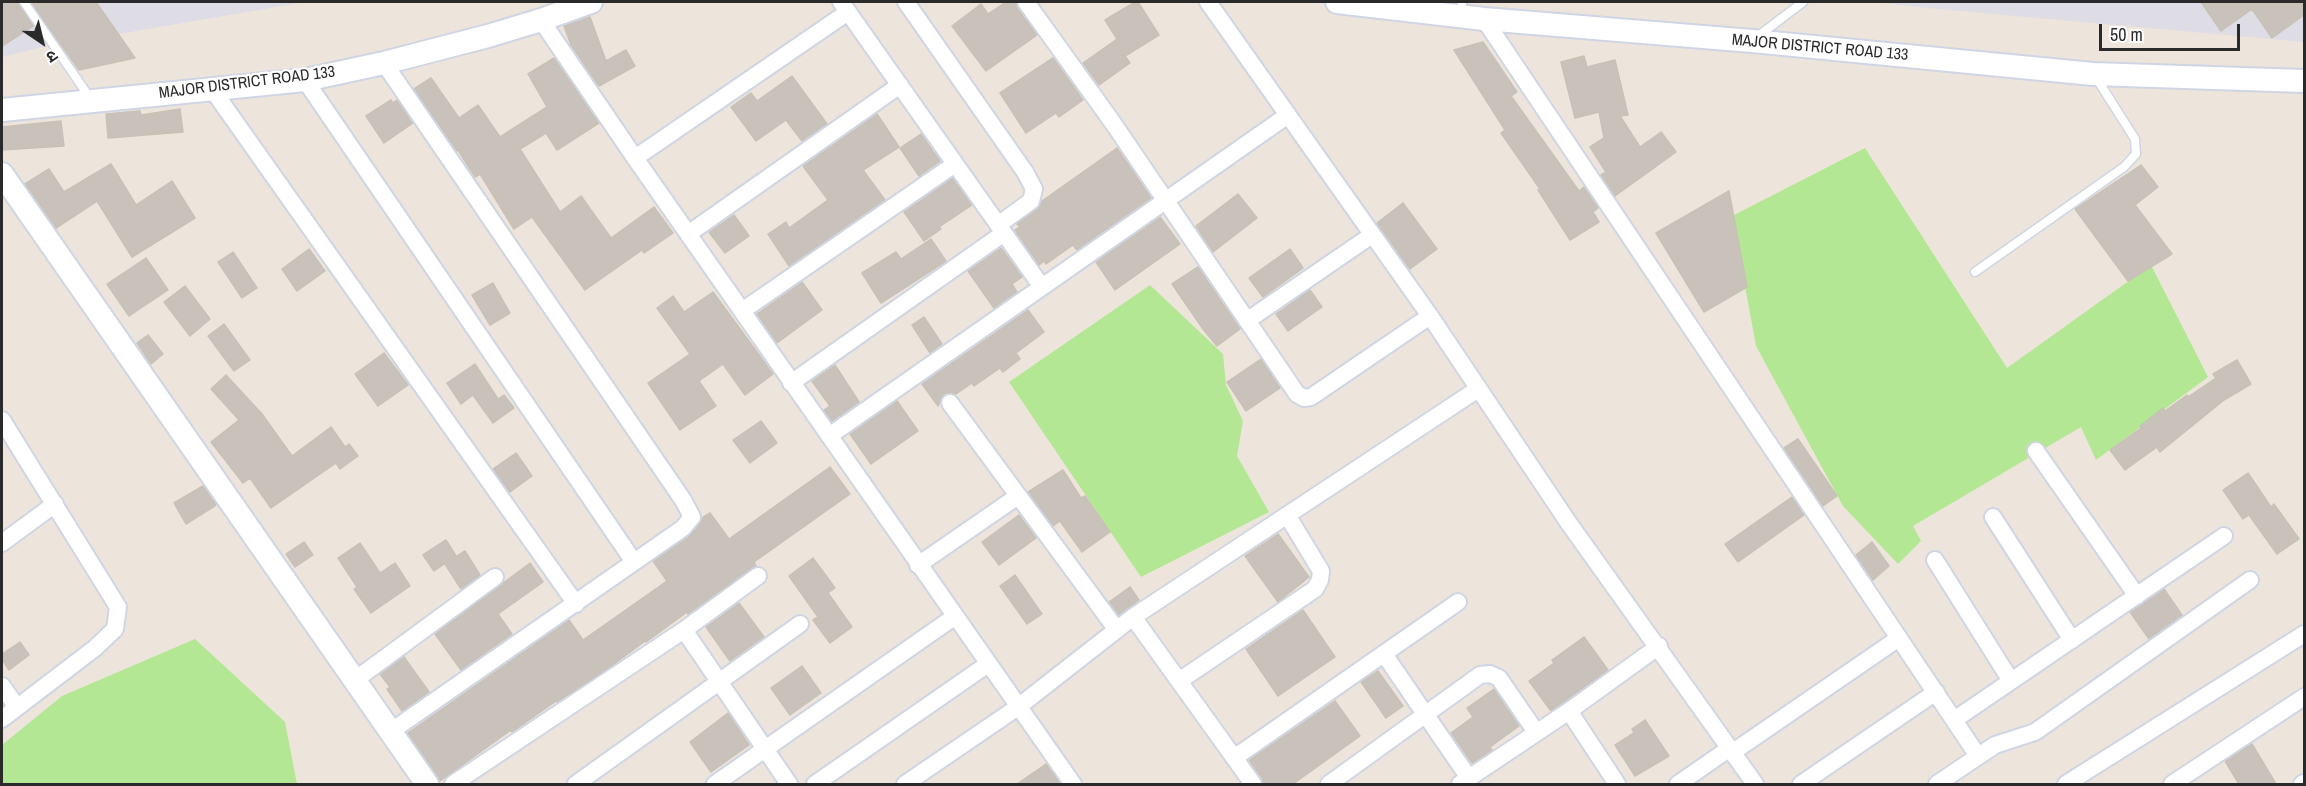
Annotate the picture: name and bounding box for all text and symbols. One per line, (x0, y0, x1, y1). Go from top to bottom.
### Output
north arrow (12, 12, 72, 72)
scale bar (2102, 12, 2243, 50)
text: 50 m (2110, 22, 2143, 47)
street label: MAJOR DISTRICT ROAD 133 (1731, 31, 1909, 65)
text: उ (42, 45, 62, 68)
street label: MAJOR DISTRICT ROAD 133 (158, 63, 336, 103)

